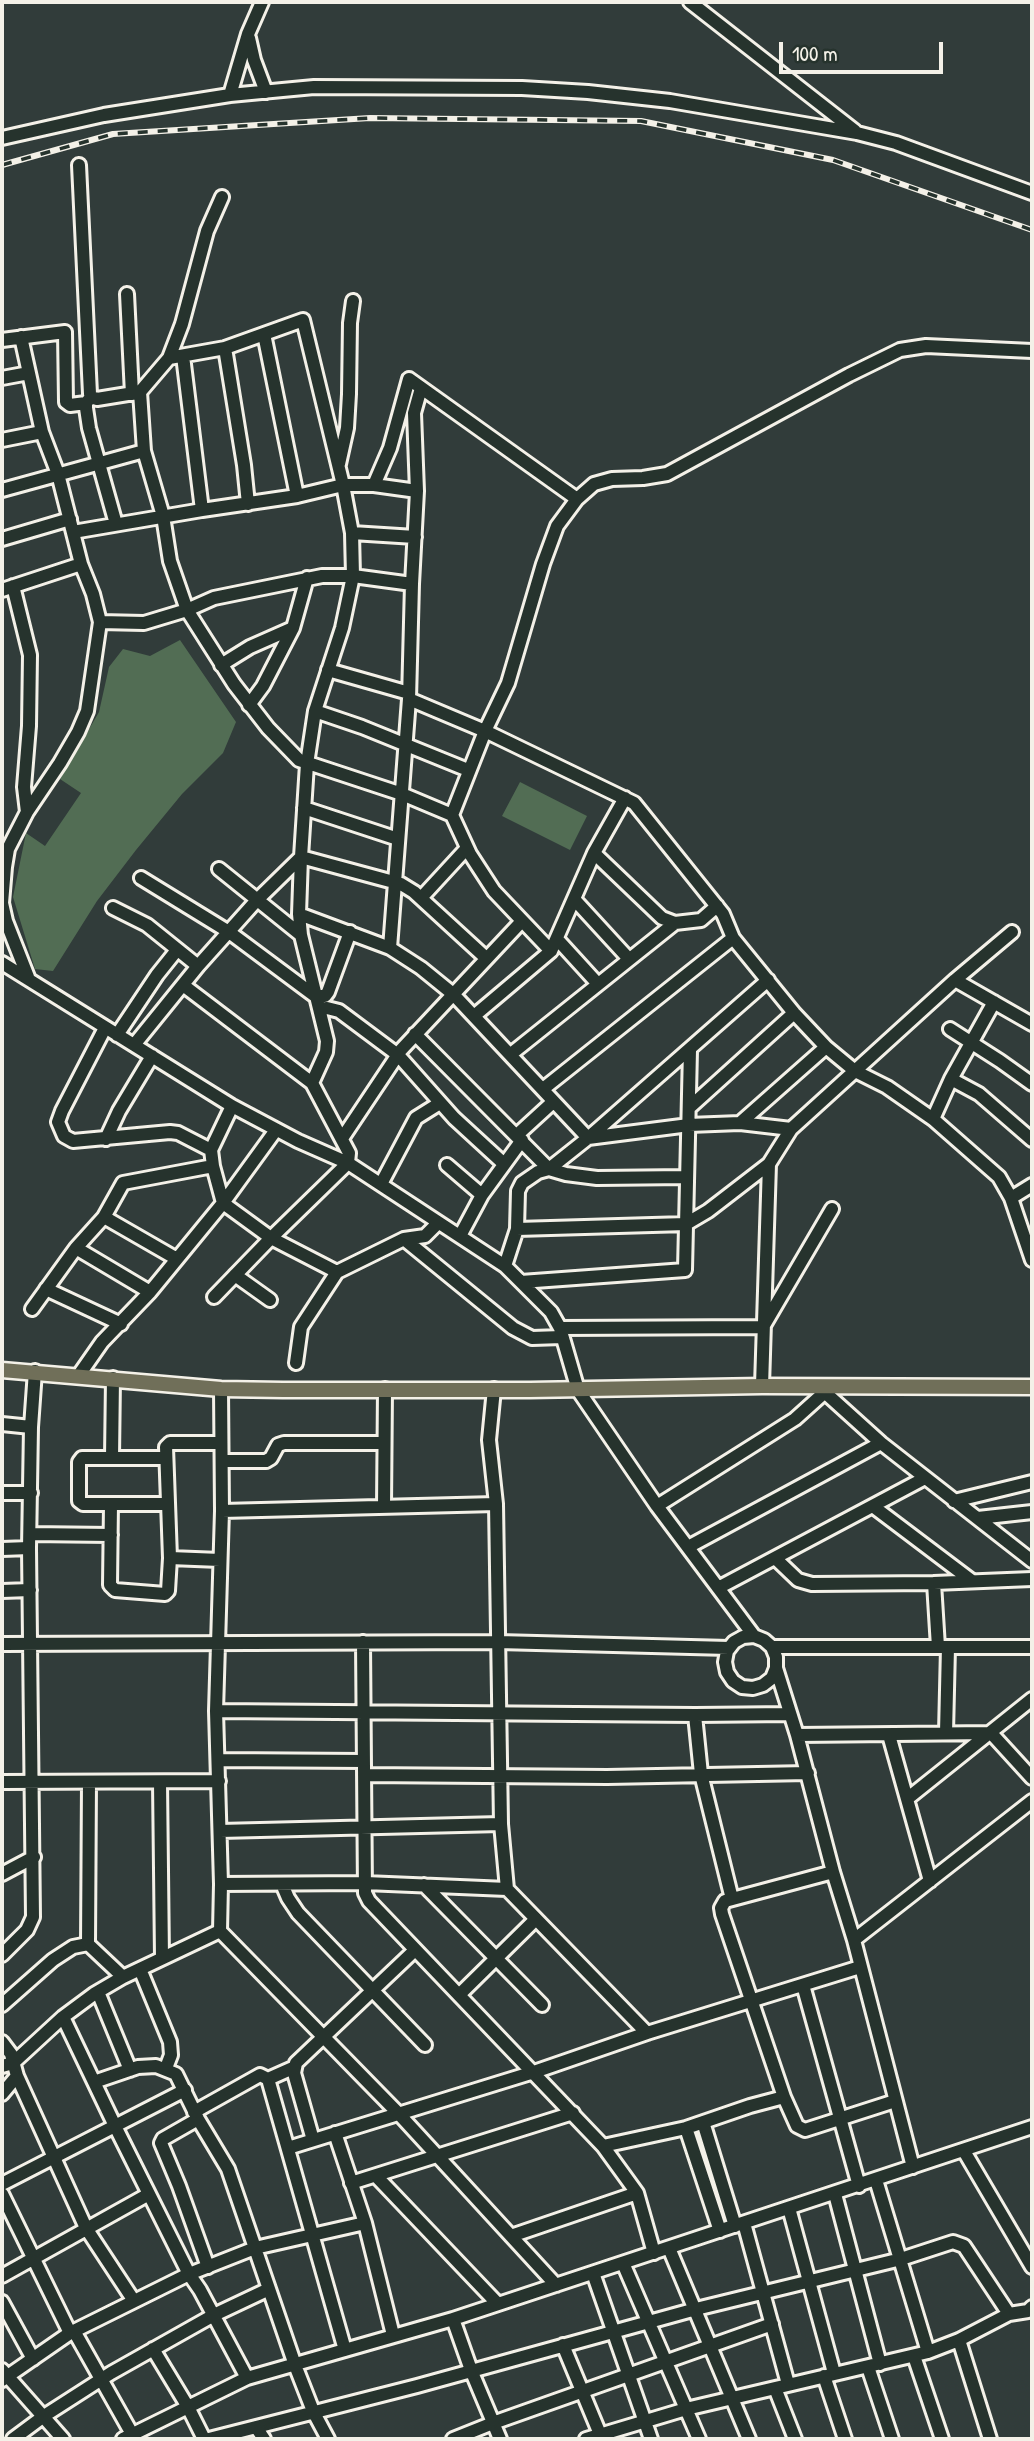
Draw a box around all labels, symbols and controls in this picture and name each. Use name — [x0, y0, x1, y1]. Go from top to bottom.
scale bar — [782, 28, 946, 72]
text: 100 m — [792, 39, 838, 68]

